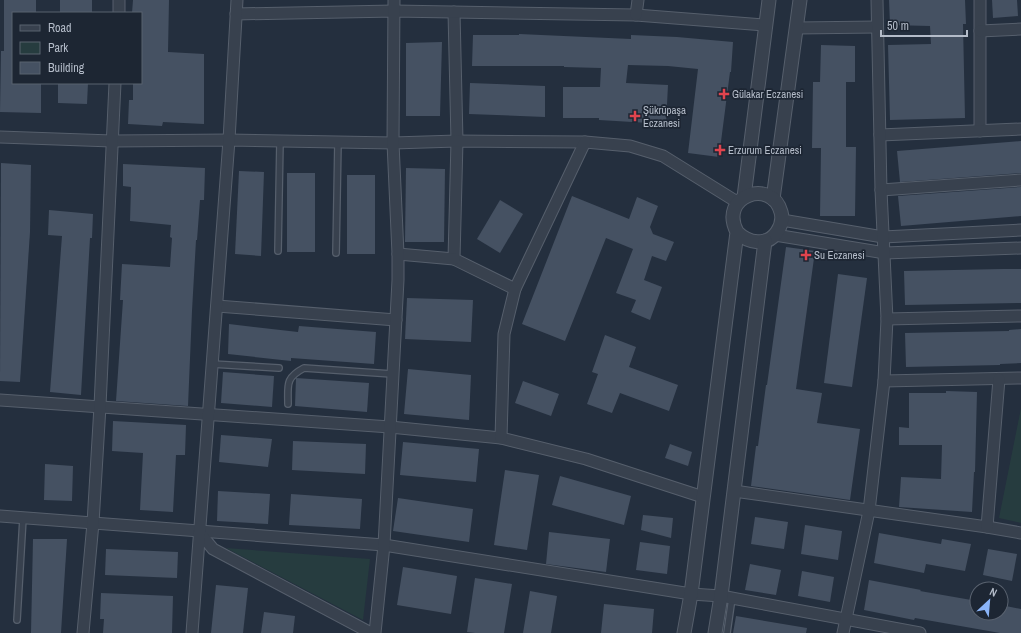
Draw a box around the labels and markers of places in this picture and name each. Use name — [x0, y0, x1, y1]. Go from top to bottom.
place label: Gülakar Eczanesi — [732, 87, 803, 101]
marker: Gülakar Eczanesi — [719, 89, 729, 99]
place label: Şükrüpaşa Eczanesi — [643, 103, 686, 130]
marker: Şükrüpaşa Eczanesi — [630, 111, 640, 121]
place label: Erzurum Eczanesi — [728, 143, 802, 157]
marker: Erzurum Eczanesi — [715, 145, 725, 155]
place label: Su Eczanesi — [814, 248, 865, 262]
marker: Su Eczanesi — [801, 250, 811, 260]

